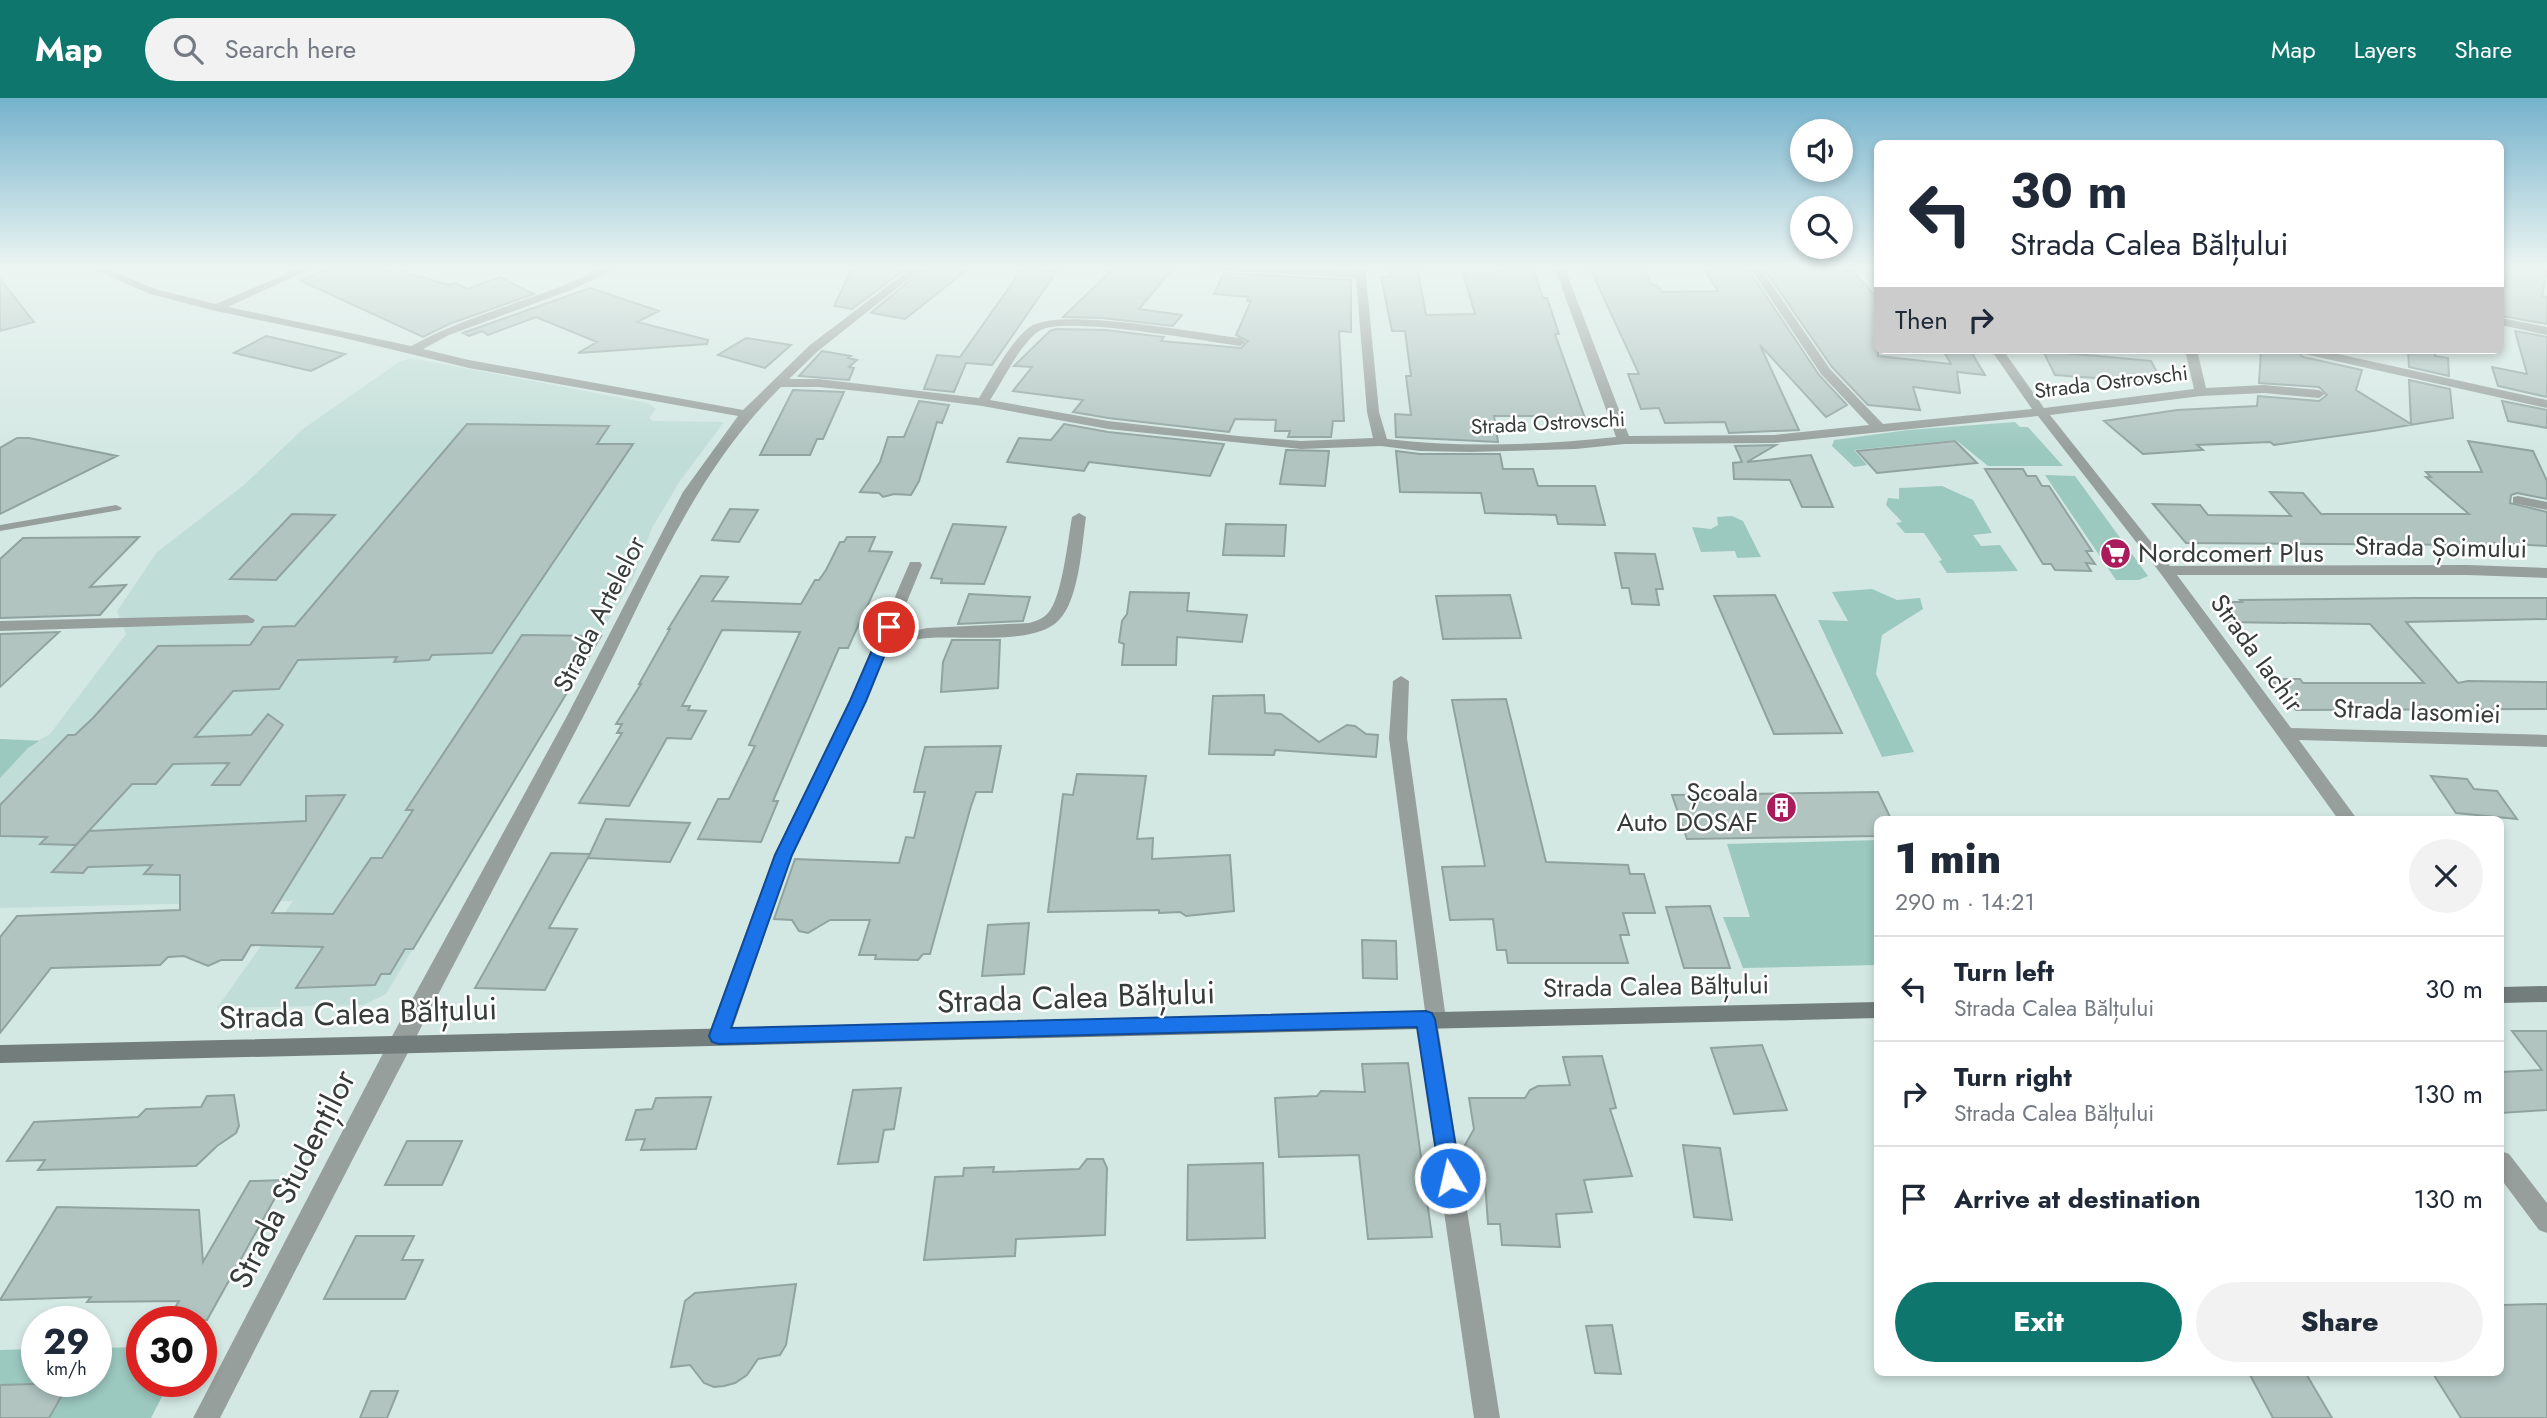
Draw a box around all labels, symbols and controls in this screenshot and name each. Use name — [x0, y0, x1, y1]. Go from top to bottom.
search box — [145, 18, 635, 81]
text: Map — [35, 26, 103, 73]
icon: search — [169, 30, 207, 68]
text: Search here — [225, 30, 356, 68]
text: Map — [2271, 32, 2316, 67]
text: Layers — [2354, 32, 2416, 67]
text: Share — [2454, 32, 2512, 67]
map controls — [1790, 119, 1853, 259]
button: sound — [1790, 119, 1853, 182]
text: 30 m — [2010, 156, 2128, 226]
icon: left — [1895, 168, 1986, 259]
button: search — [1790, 196, 1853, 259]
text: Strada Calea Bălțului — [2010, 221, 2289, 267]
text: Then — [1895, 301, 1948, 339]
icon: right — [1962, 301, 2000, 339]
street label: Strada Ostrovschi — [2032, 358, 2190, 406]
street label: Strada Ostrovschi — [1470, 404, 1626, 442]
street label: Strada Șoimului — [2354, 526, 2528, 568]
street label: Strada Artelelor — [543, 529, 655, 699]
place label: Nordcomert Plus — [2138, 534, 2324, 572]
supermarket icon: Nordcomert Plus — [2098, 536, 2132, 570]
street label: Strada Iachir — [2201, 586, 2313, 720]
pin — [859, 597, 919, 657]
icon: arrive — [870, 608, 908, 646]
street label: Strada Iasomiei — [2332, 689, 2502, 733]
place label: Școala Auto DOSAF — [1617, 773, 1758, 841]
building icon: Școala Auto DOSAF — [1764, 790, 1798, 824]
text: 1 min — [1895, 828, 2001, 889]
button: close — [2409, 839, 2483, 913]
text: 290 m · 14:21 — [1895, 885, 2035, 919]
text: Turn left — [1954, 953, 2054, 991]
street label: Strada Calea Bălțului — [1542, 965, 1770, 1007]
street label: Strada Calea Bălțului — [936, 969, 1216, 1025]
icon: left — [1895, 970, 1933, 1008]
text: 30 m — [2425, 970, 2483, 1008]
street label: Strada Calea Bălțului — [218, 985, 498, 1041]
text: Strada Calea Bălțului — [1954, 991, 2154, 1025]
text: Turn right — [1954, 1058, 2072, 1096]
street label: Strada Studenților — [217, 1062, 367, 1296]
icon: right — [1895, 1075, 1933, 1113]
text: 130 m — [2413, 1075, 2483, 1113]
text: Strada Calea Bălțului — [1954, 1096, 2154, 1130]
position arrow — [1413, 1141, 1487, 1215]
icon: arrive — [1895, 1180, 1933, 1218]
text: Arrive at destination — [1954, 1180, 2201, 1218]
text: 130 m — [2413, 1180, 2483, 1218]
button: Exit — [1895, 1282, 2182, 1362]
button: Share — [2196, 1282, 2483, 1362]
speed limit sign: 30 — [126, 1306, 217, 1397]
text: 29 — [43, 1317, 90, 1367]
text: km/h — [46, 1356, 87, 1382]

